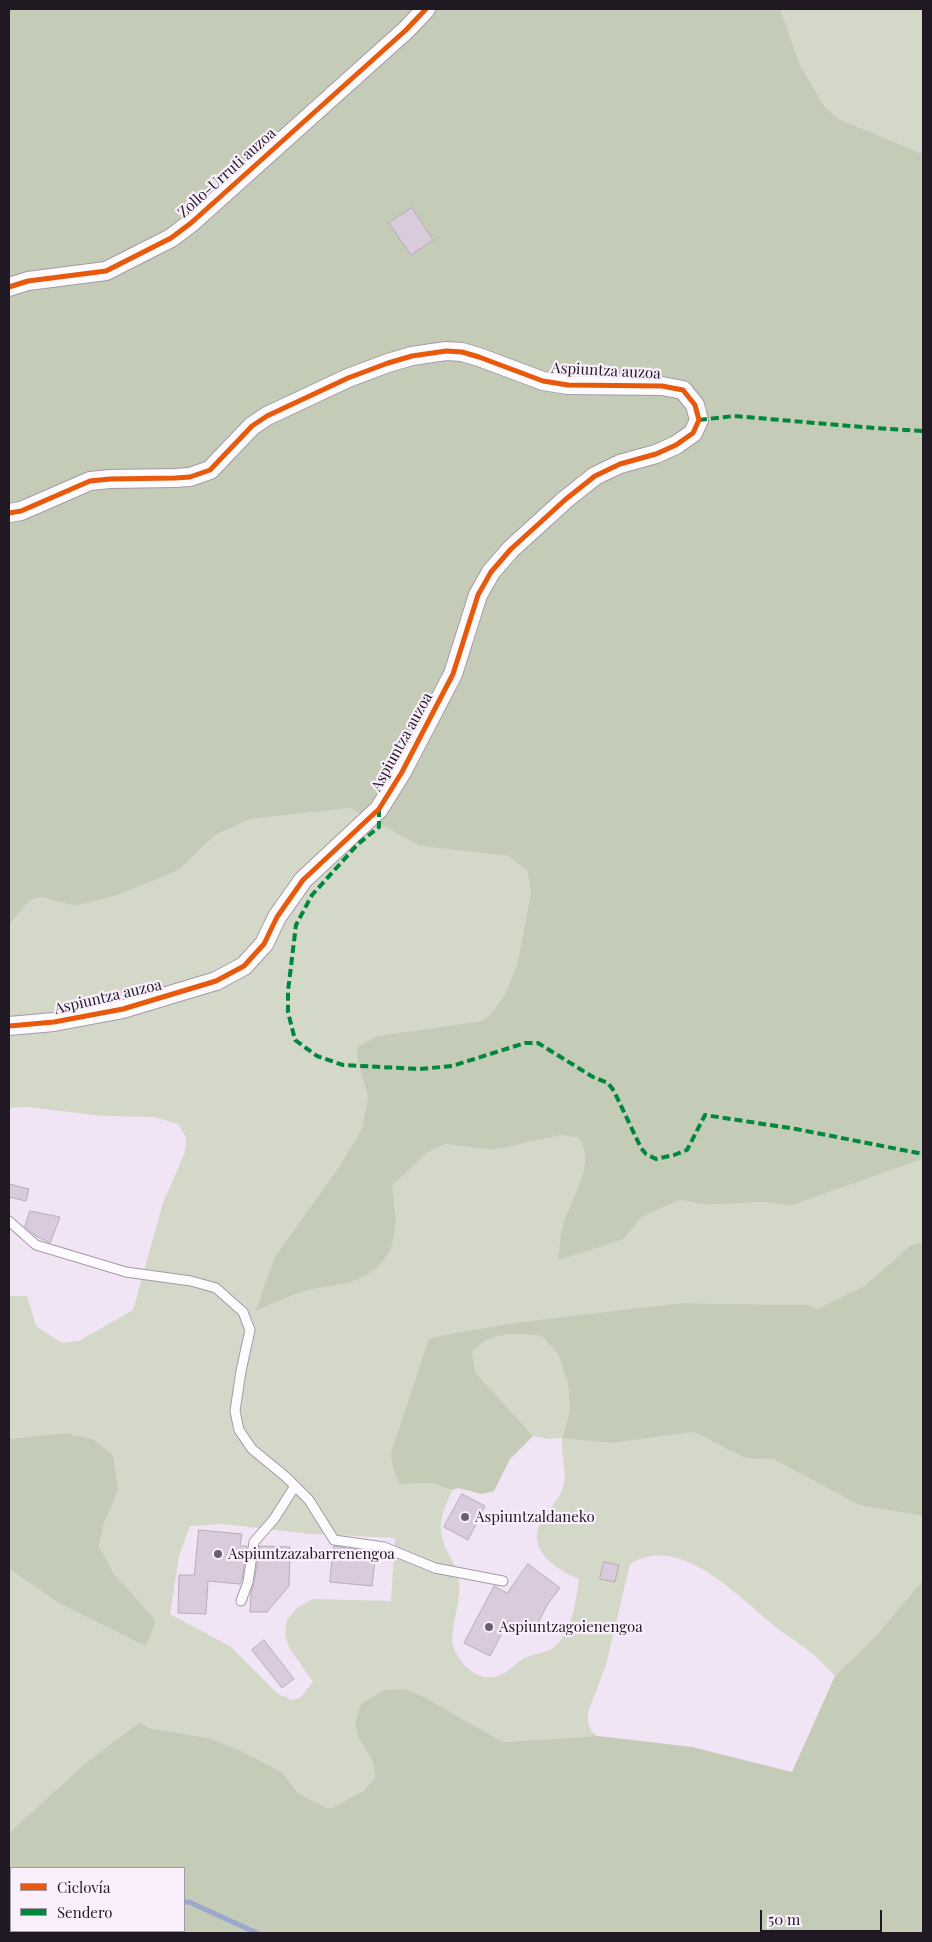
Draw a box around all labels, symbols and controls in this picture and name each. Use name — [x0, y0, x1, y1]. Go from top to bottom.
street label: Zollo-Urruti auzoa — [174, 124, 280, 222]
street label: Aspiuntza auzoa — [551, 359, 661, 383]
street label: Aspiuntza auzoa — [368, 690, 436, 794]
street label: Aspiuntza auzoa — [53, 976, 163, 1018]
place label: Aspiuntzaldaneko — [475, 1508, 595, 1526]
marker: Aspiuntzaldaneko — [459, 1511, 471, 1523]
place label: Aspiuntzazabarrenengoa — [228, 1545, 395, 1563]
marker: Aspiuntzazabarrenengoa — [212, 1548, 224, 1560]
place label: Aspiuntzagoienengoa — [499, 1618, 643, 1636]
marker: Aspiuntzagoienengoa — [483, 1621, 495, 1633]
legend — [10, 1867, 185, 1932]
text: Ciclovía — [57, 1877, 110, 1897]
scale bar — [762, 1900, 884, 1932]
text: Sendero — [57, 1902, 113, 1922]
text: 50 m — [768, 1909, 800, 1929]

